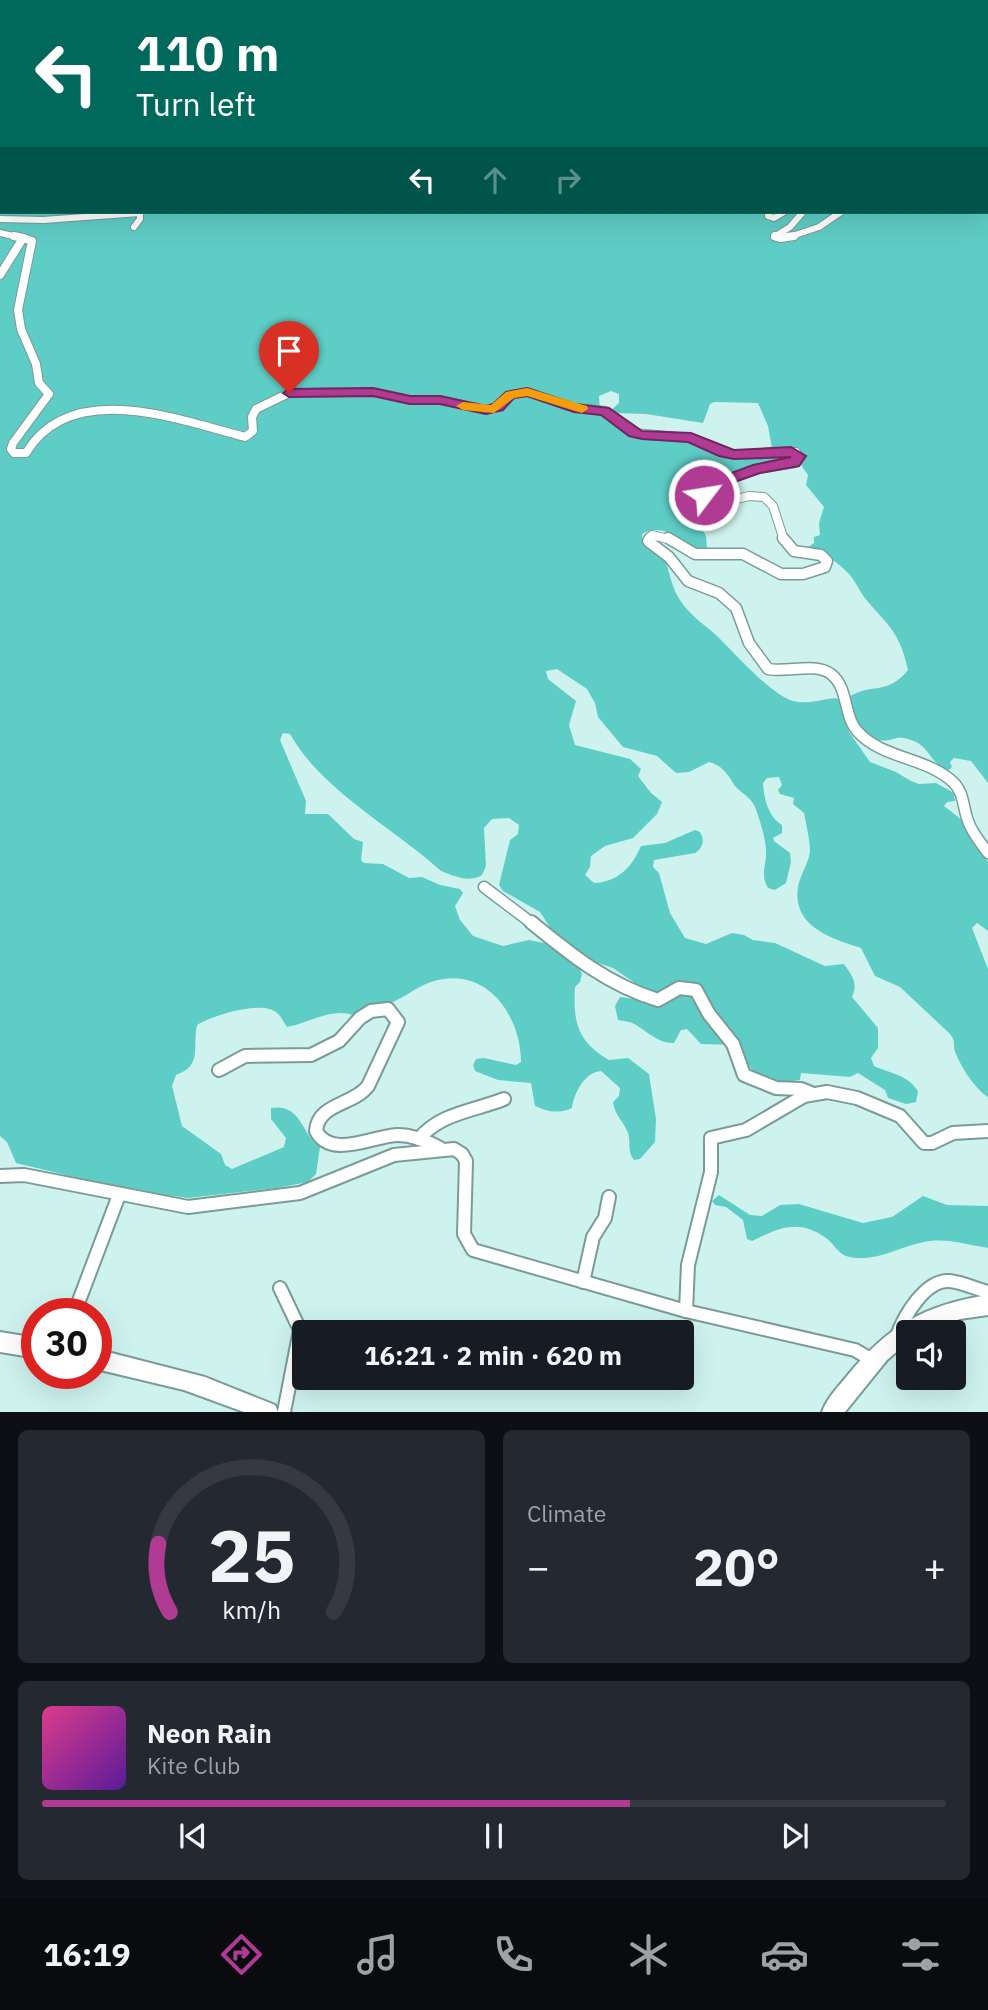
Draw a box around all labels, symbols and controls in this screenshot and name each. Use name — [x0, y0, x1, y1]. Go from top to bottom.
text: 110 m — [136, 21, 280, 84]
icon: left — [21, 28, 112, 119]
text: Turn left — [136, 83, 256, 125]
icon: left — [403, 161, 441, 199]
icon: ahead — [476, 161, 514, 199]
icon: right — [549, 161, 587, 199]
pin — [259, 321, 319, 393]
icon: arrive — [270, 332, 308, 370]
position arrow — [667, 458, 741, 532]
speed limit sign: 30 — [21, 1298, 112, 1389]
map controls — [896, 1320, 966, 1390]
button: sound — [896, 1320, 966, 1390]
text: 16:21 · 2 min · 620 m — [364, 1338, 622, 1372]
text: Climate — [527, 1498, 606, 1528]
text: 25 — [208, 1508, 295, 1603]
text: 20° — [693, 1533, 780, 1600]
text: − — [527, 1542, 550, 1591]
text: + — [923, 1542, 946, 1591]
text: km/h — [222, 1593, 281, 1626]
text: Neon Rain — [147, 1716, 272, 1750]
text: Kite Club — [147, 1750, 240, 1780]
icon: previous — [174, 1817, 212, 1855]
icon: pause — [475, 1817, 513, 1855]
icon: next — [776, 1817, 814, 1855]
icon: directions — [217, 1930, 266, 1979]
icon: music — [353, 1930, 402, 1979]
icon: phone — [489, 1930, 538, 1979]
icon: climate — [624, 1930, 673, 1979]
icon: car — [760, 1930, 809, 1979]
icon: filters — [896, 1930, 945, 1979]
text: 16:19 — [43, 1933, 131, 1975]

